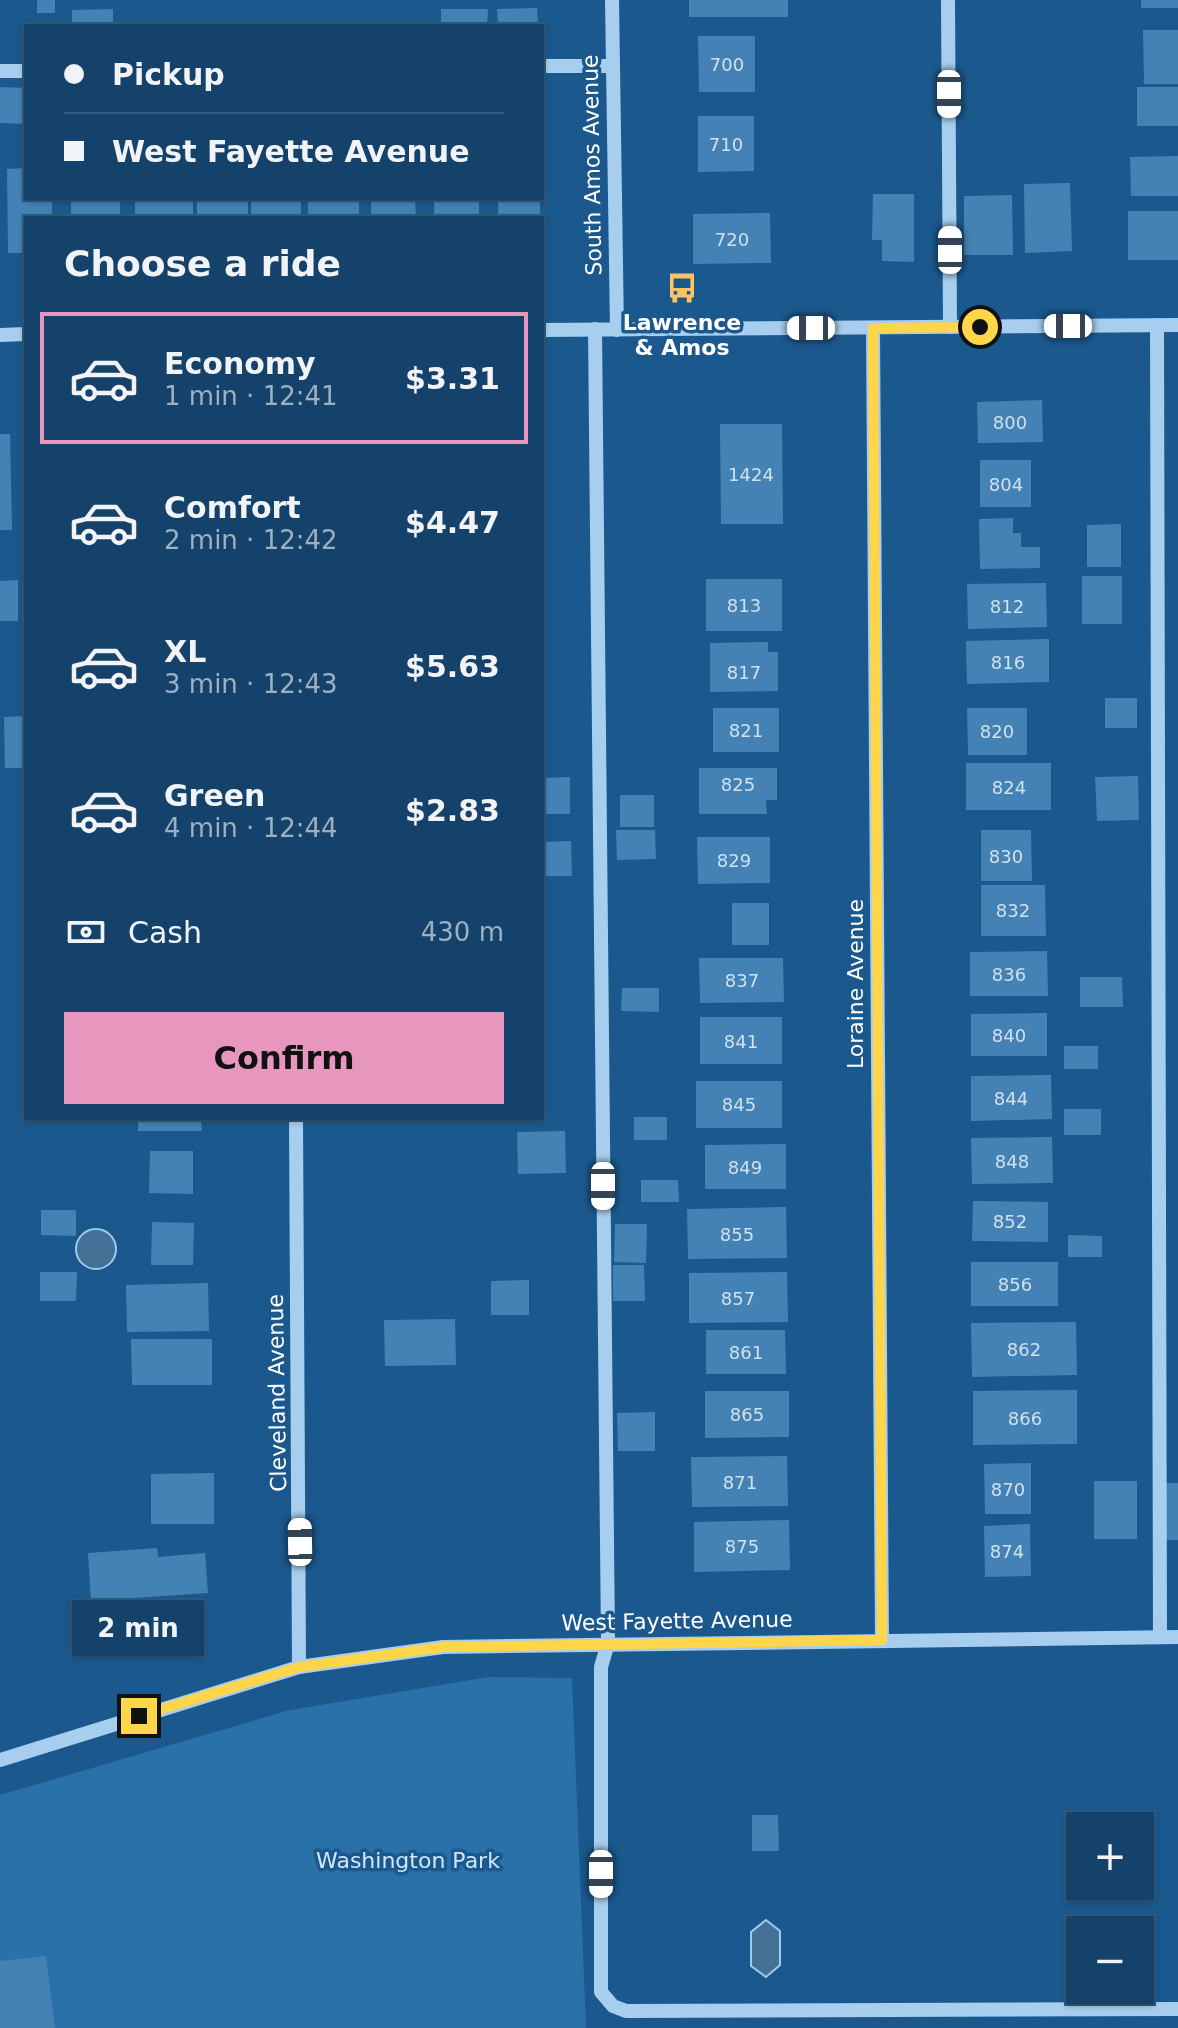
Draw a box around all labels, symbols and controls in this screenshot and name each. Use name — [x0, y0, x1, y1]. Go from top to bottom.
street label: South Amos Avenue — [578, 54, 606, 276]
house number: 700 — [710, 54, 744, 75]
text: Pickup — [112, 57, 225, 92]
car — [937, 70, 961, 118]
text: West Fayette Avenue — [112, 134, 470, 169]
house number: 710 — [709, 134, 743, 155]
car — [938, 226, 962, 274]
house number: 720 — [715, 229, 749, 250]
text: Choose a ride — [64, 243, 341, 284]
bus stop icon: Lawrence & Amos — [665, 271, 699, 305]
route start — [962, 309, 998, 345]
place label: Lawrence & Amos — [623, 310, 741, 360]
car — [1044, 314, 1092, 338]
car — [787, 316, 835, 340]
icon: car — [68, 342, 140, 414]
text: Economy — [164, 346, 316, 381]
text: $3.31 — [405, 361, 500, 396]
text: 1 min · 12:41 — [164, 381, 338, 411]
house number: 800 — [993, 412, 1027, 433]
house number: 1424 — [728, 464, 774, 485]
house number: 804 — [989, 474, 1023, 495]
icon: car — [68, 486, 140, 558]
text: Comfort — [164, 490, 301, 525]
text: $4.47 — [405, 505, 500, 540]
text: 2 min · 12:42 — [164, 525, 338, 555]
house number: 813 — [727, 595, 761, 616]
house number: 812 — [990, 596, 1024, 617]
icon: car — [68, 630, 140, 702]
text: XL — [164, 634, 206, 669]
text: $5.63 — [405, 649, 500, 684]
house number: 816 — [991, 652, 1025, 673]
house number: 817 — [727, 662, 761, 683]
text: 3 min · 12:43 — [164, 669, 338, 699]
house number: 821 — [729, 720, 763, 741]
house number: 820 — [980, 721, 1014, 742]
icon: car — [68, 774, 140, 846]
house number: 825 — [721, 774, 755, 795]
house number: 824 — [992, 777, 1026, 798]
text: Green — [164, 778, 265, 813]
text: $2.83 — [405, 793, 500, 828]
text: 4 min · 12:44 — [164, 813, 338, 843]
house number: 830 — [989, 846, 1023, 867]
house number: 829 — [717, 850, 751, 871]
street label: Loraine Avenue — [843, 899, 868, 1069]
house number: 832 — [996, 900, 1030, 921]
icon: cash — [64, 910, 108, 954]
text: Cash — [128, 915, 202, 950]
text: 430 m — [421, 917, 504, 947]
house number: 836 — [992, 964, 1026, 985]
house number: 837 — [725, 970, 759, 991]
button: Confirm — [64, 1012, 504, 1104]
house number: 840 — [992, 1025, 1026, 1046]
house number: 841 — [724, 1031, 758, 1052]
house number: 844 — [994, 1088, 1028, 1109]
house number: 845 — [722, 1094, 756, 1115]
house number: 848 — [995, 1151, 1029, 1172]
house number: 849 — [728, 1157, 762, 1178]
car — [591, 1162, 615, 1210]
house number: 852 — [993, 1211, 1027, 1232]
house number: 855 — [720, 1224, 754, 1245]
house number: 856 — [998, 1274, 1032, 1295]
house number: 857 — [721, 1288, 755, 1309]
street label: Cleveland Avenue — [263, 1294, 291, 1492]
house number: 862 — [1007, 1339, 1041, 1360]
house number: 861 — [729, 1342, 763, 1363]
house number: 865 — [730, 1404, 764, 1425]
house number: 866 — [1008, 1408, 1042, 1429]
house number: 871 — [723, 1472, 757, 1493]
house number: 870 — [991, 1479, 1025, 1500]
car — [288, 1518, 312, 1566]
house number: 875 — [725, 1536, 759, 1557]
house number: 874 — [990, 1541, 1024, 1562]
callout: 2 min — [73, 1600, 205, 1656]
street label: West Fayette Avenue — [561, 1606, 793, 1636]
text: 2 min — [97, 1613, 179, 1643]
route end — [121, 1698, 157, 1734]
map controls — [1066, 1812, 1154, 2004]
button: + — [1066, 1812, 1154, 1900]
park label: Washington Park — [316, 1848, 500, 1873]
car — [589, 1850, 613, 1898]
button: − — [1066, 1916, 1154, 2004]

